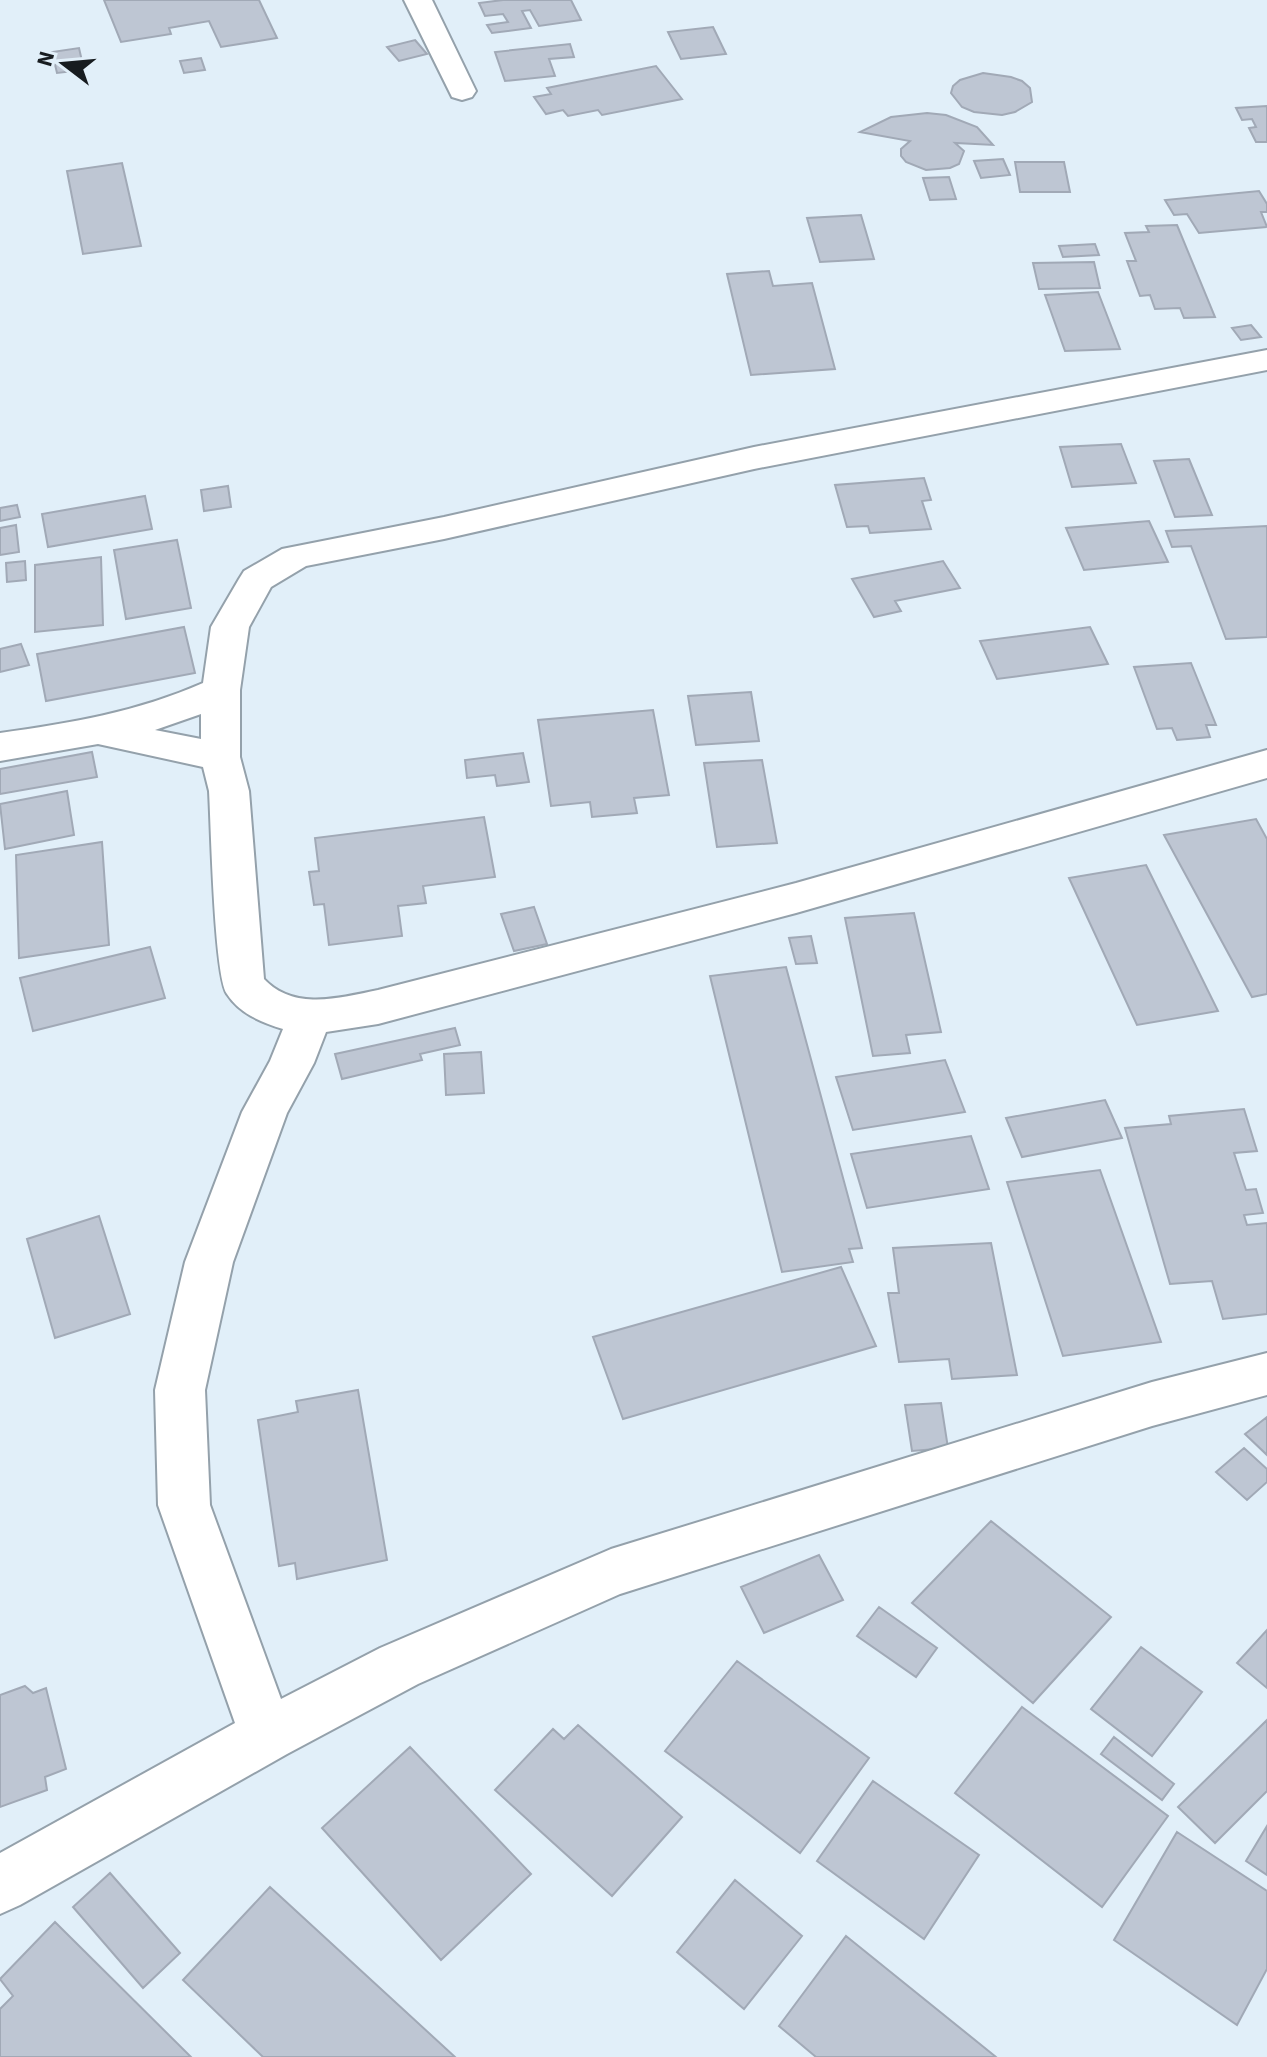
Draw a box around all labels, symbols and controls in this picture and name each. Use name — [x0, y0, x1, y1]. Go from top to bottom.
north arrow — [24, 24, 104, 104]
text: N — [28, 47, 63, 70]

